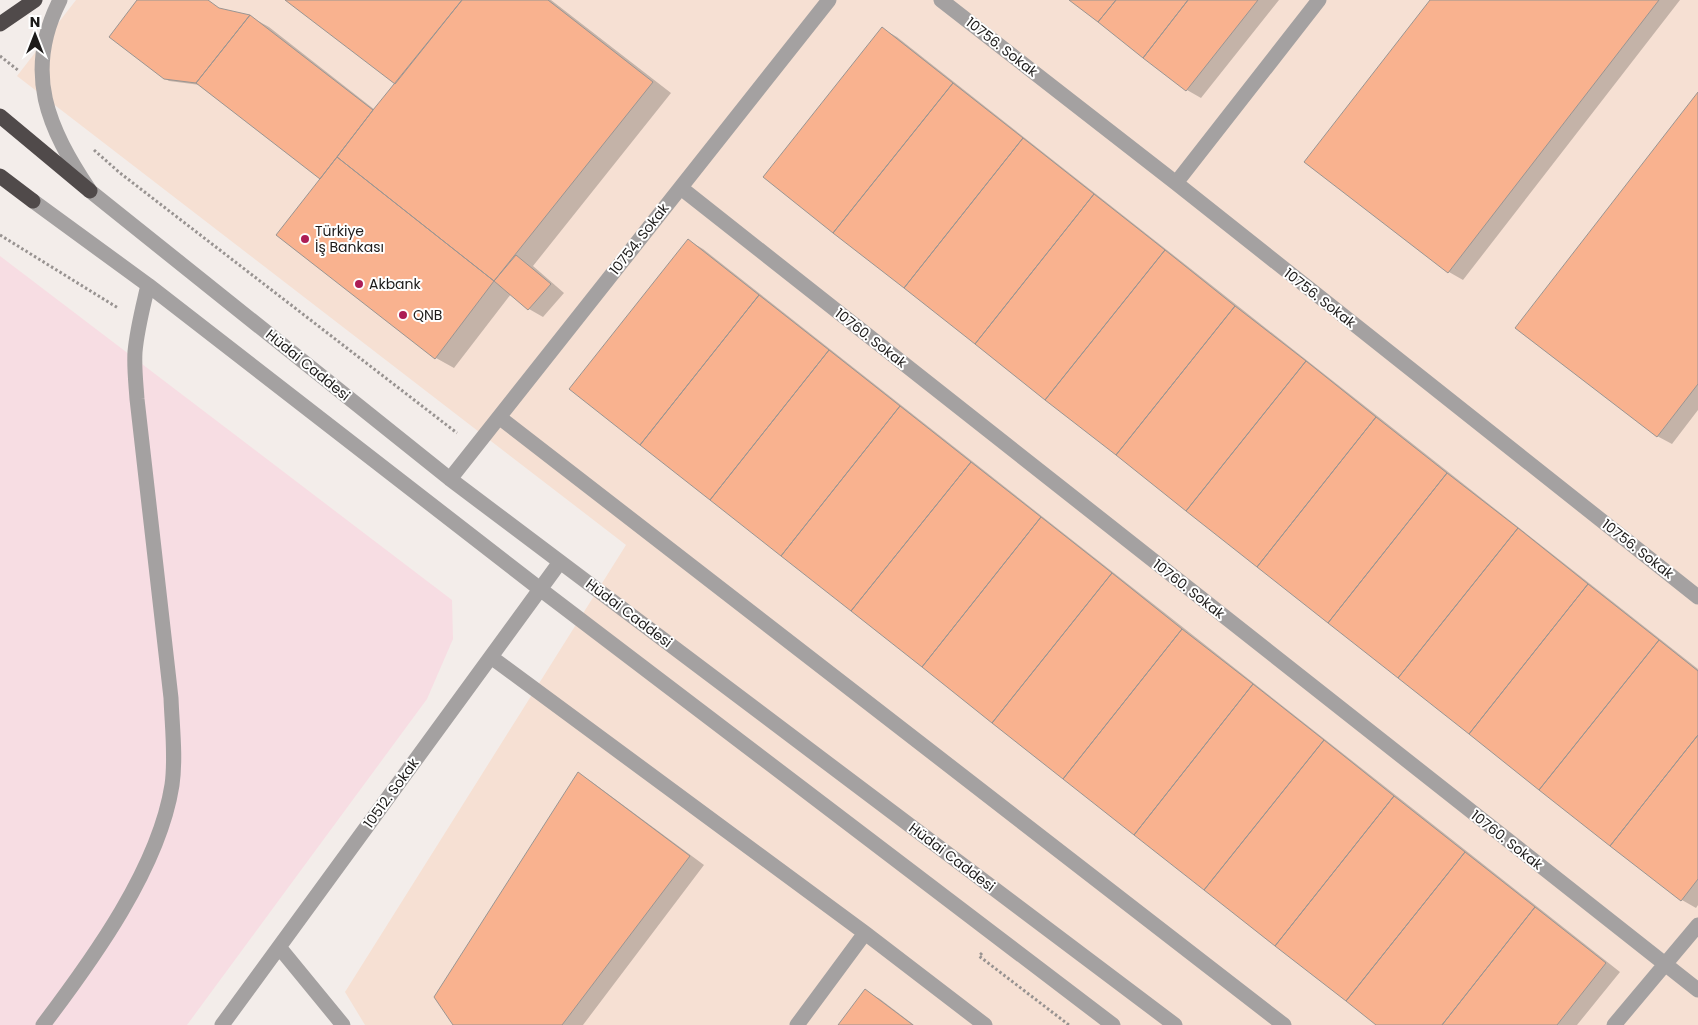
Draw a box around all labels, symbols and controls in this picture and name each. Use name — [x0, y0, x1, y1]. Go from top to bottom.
north arrow — [10, 10, 60, 60]
text: N — [30, 12, 40, 32]
street label: 10756. Sokak — [962, 13, 1043, 82]
street label: 10754. Sokak — [605, 198, 674, 279]
place label: Türkiye İş Bankası — [315, 221, 384, 257]
marker: Türkiye İş Bankası — [299, 233, 311, 245]
street label: 10756. Sokak — [1280, 264, 1361, 333]
place label: Akbank — [369, 274, 422, 294]
marker: Akbank — [353, 278, 365, 290]
street label: 10760. Sokak — [831, 304, 912, 373]
place label: QNB — [413, 305, 442, 325]
marker: QNB — [397, 309, 409, 321]
street label: Hüdai Caddesi — [262, 325, 354, 405]
street label: 10756. Sokak — [1598, 515, 1679, 584]
street label: 10760. Sokak — [1149, 555, 1230, 624]
street label: Hüdai Caddesi — [582, 574, 676, 652]
street label: 10512. Sokak — [359, 753, 424, 832]
street label: 10760. Sokak — [1467, 806, 1548, 875]
street label: Hüdai Caddesi — [905, 818, 999, 896]

